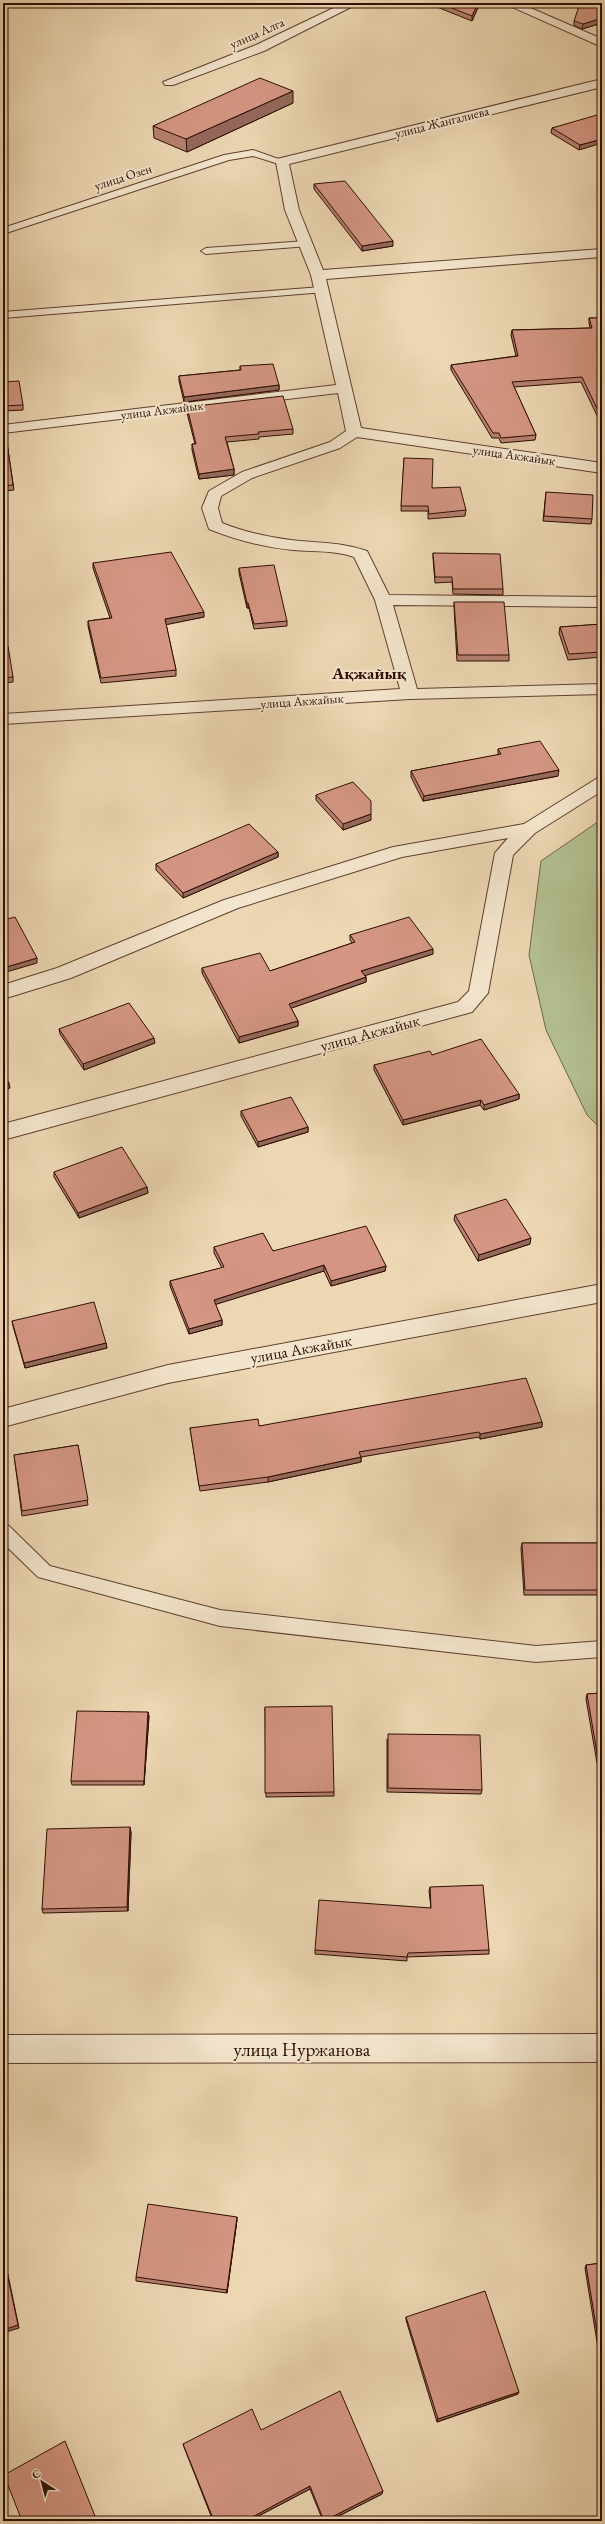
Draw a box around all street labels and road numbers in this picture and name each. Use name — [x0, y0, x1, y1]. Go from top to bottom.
street label: улица Алга — [227, 13, 288, 53]
street label: улица Жангалиева — [393, 102, 492, 142]
street label: улица Озен — [92, 160, 154, 194]
street label: улица Акжайык — [120, 396, 205, 424]
street label: улица Акжайык — [472, 441, 557, 469]
street label: улица Акжайык — [260, 690, 345, 712]
street label: улица Акжайык — [318, 1010, 423, 1056]
street label: улица Акжайык — [249, 1330, 354, 1368]
street label: улица Нуржанова — [234, 2037, 371, 2062]

